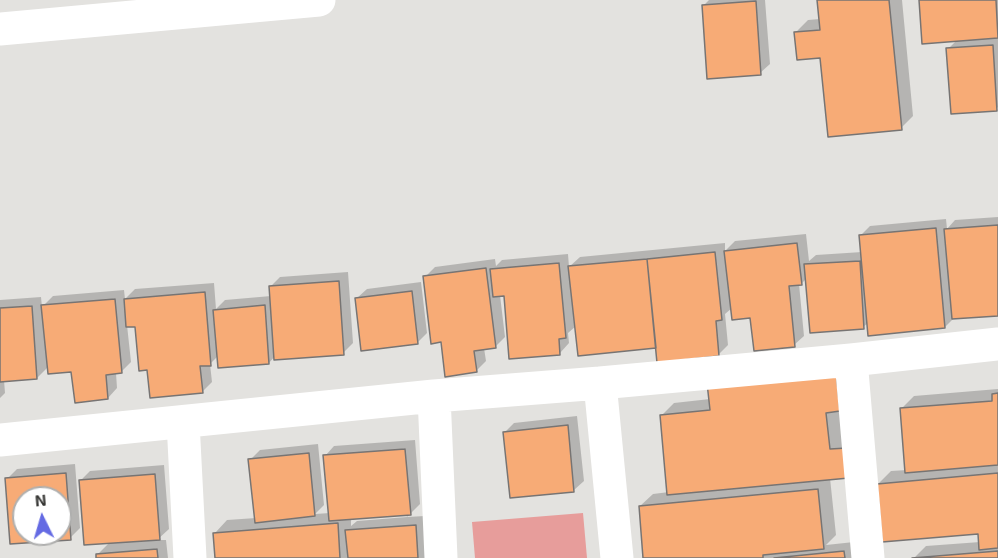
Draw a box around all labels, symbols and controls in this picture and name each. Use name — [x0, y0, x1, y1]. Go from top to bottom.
north arrow — [12, 486, 72, 546]
text: N — [34, 490, 47, 510]

